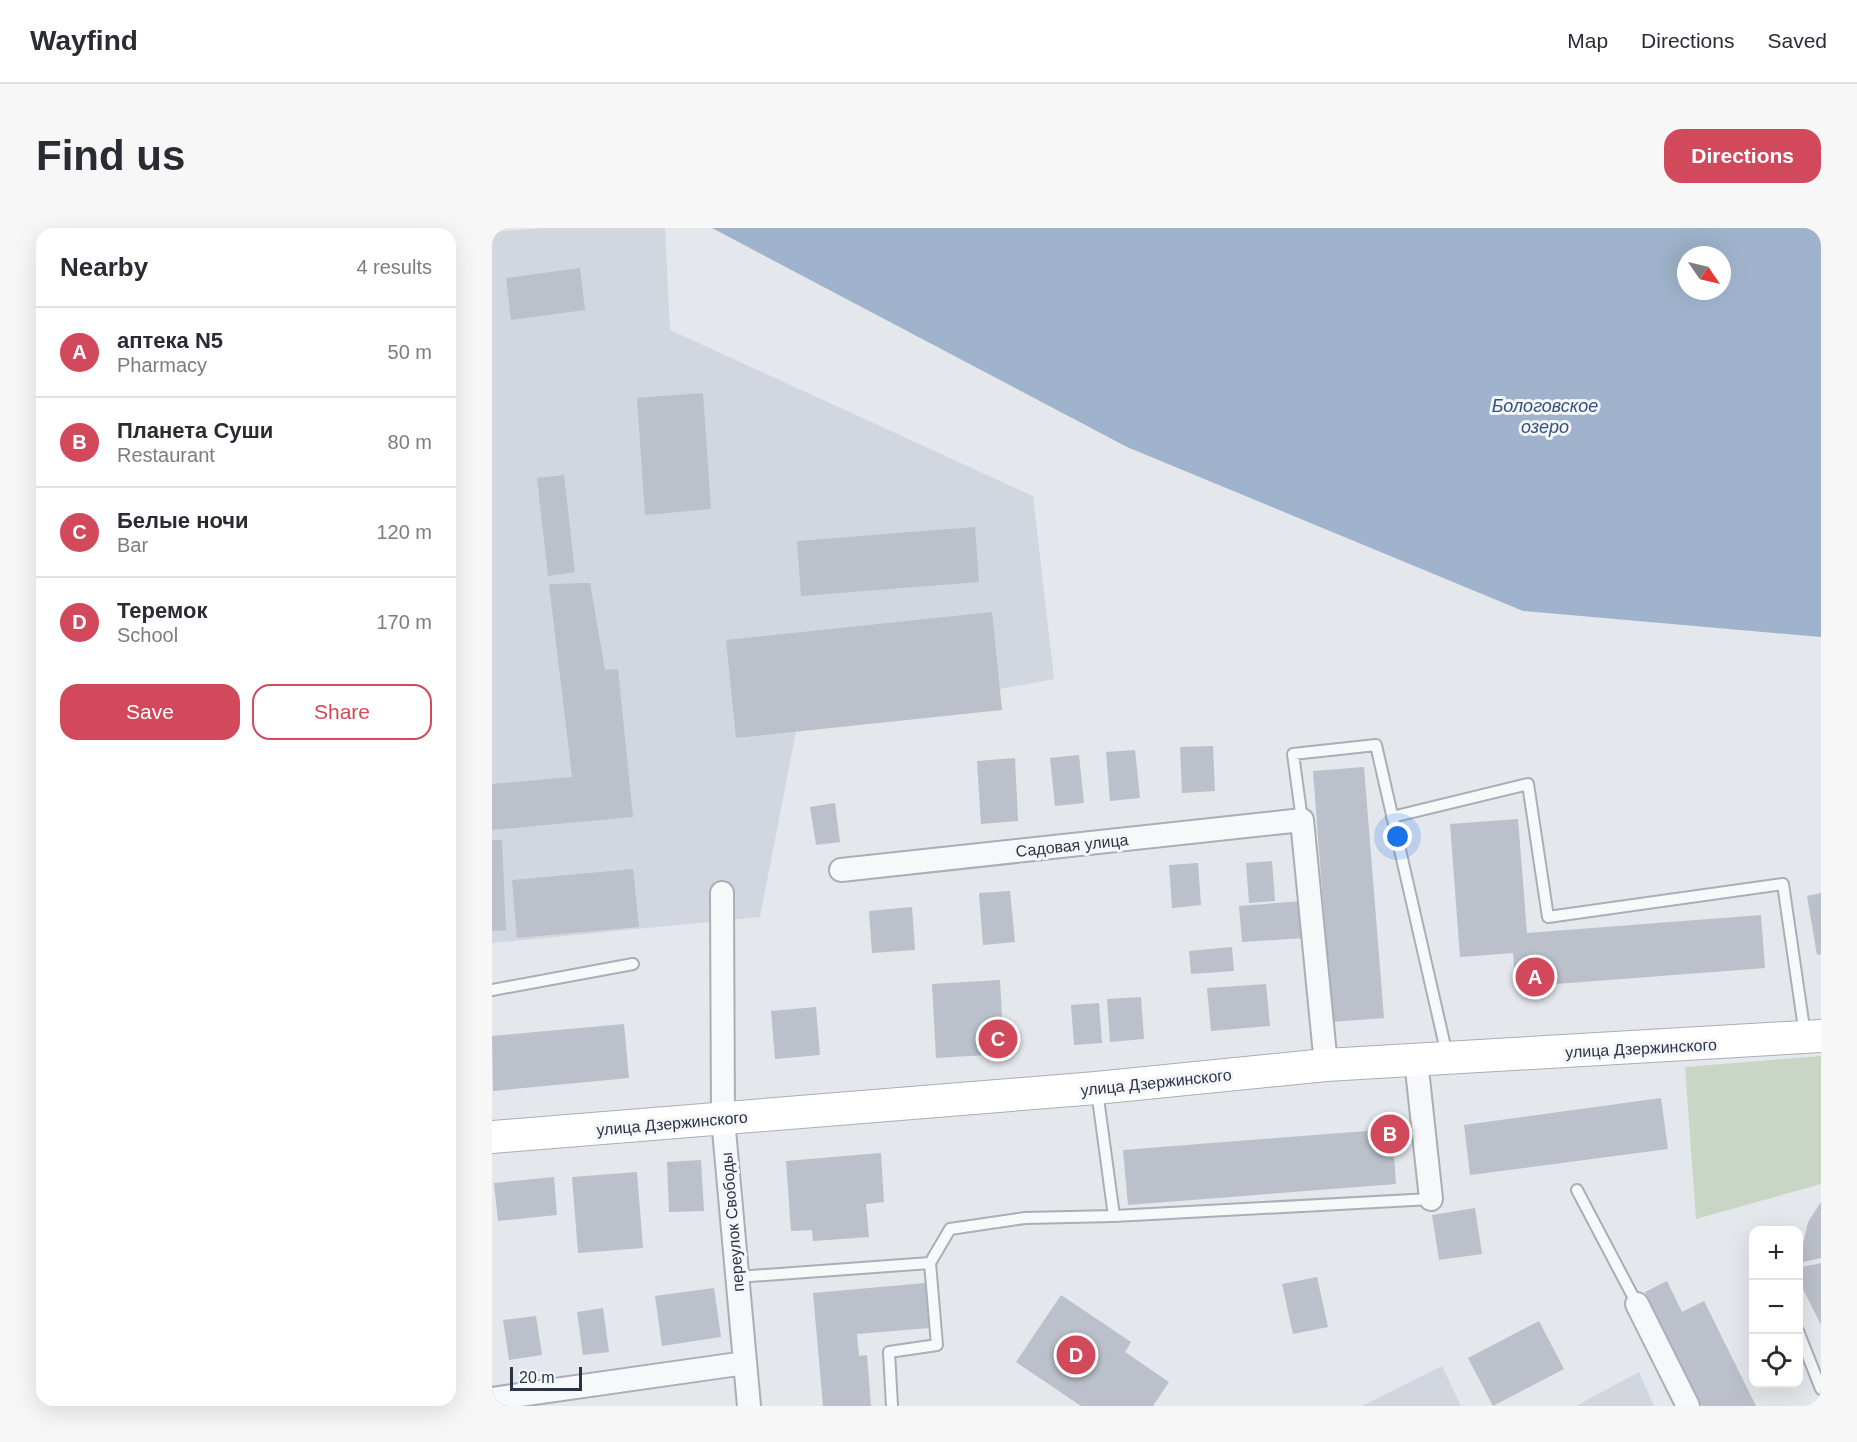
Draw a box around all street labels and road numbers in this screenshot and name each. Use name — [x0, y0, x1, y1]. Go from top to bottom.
street label: Садовая улица — [1015, 831, 1129, 860]
street label: улица Дзержинского — [1565, 1036, 1717, 1061]
street label: улица Дзержинского — [1080, 1066, 1232, 1099]
street label: улица Дзержинского — [596, 1108, 748, 1139]
street label: переулок Свободы — [718, 1151, 747, 1292]

